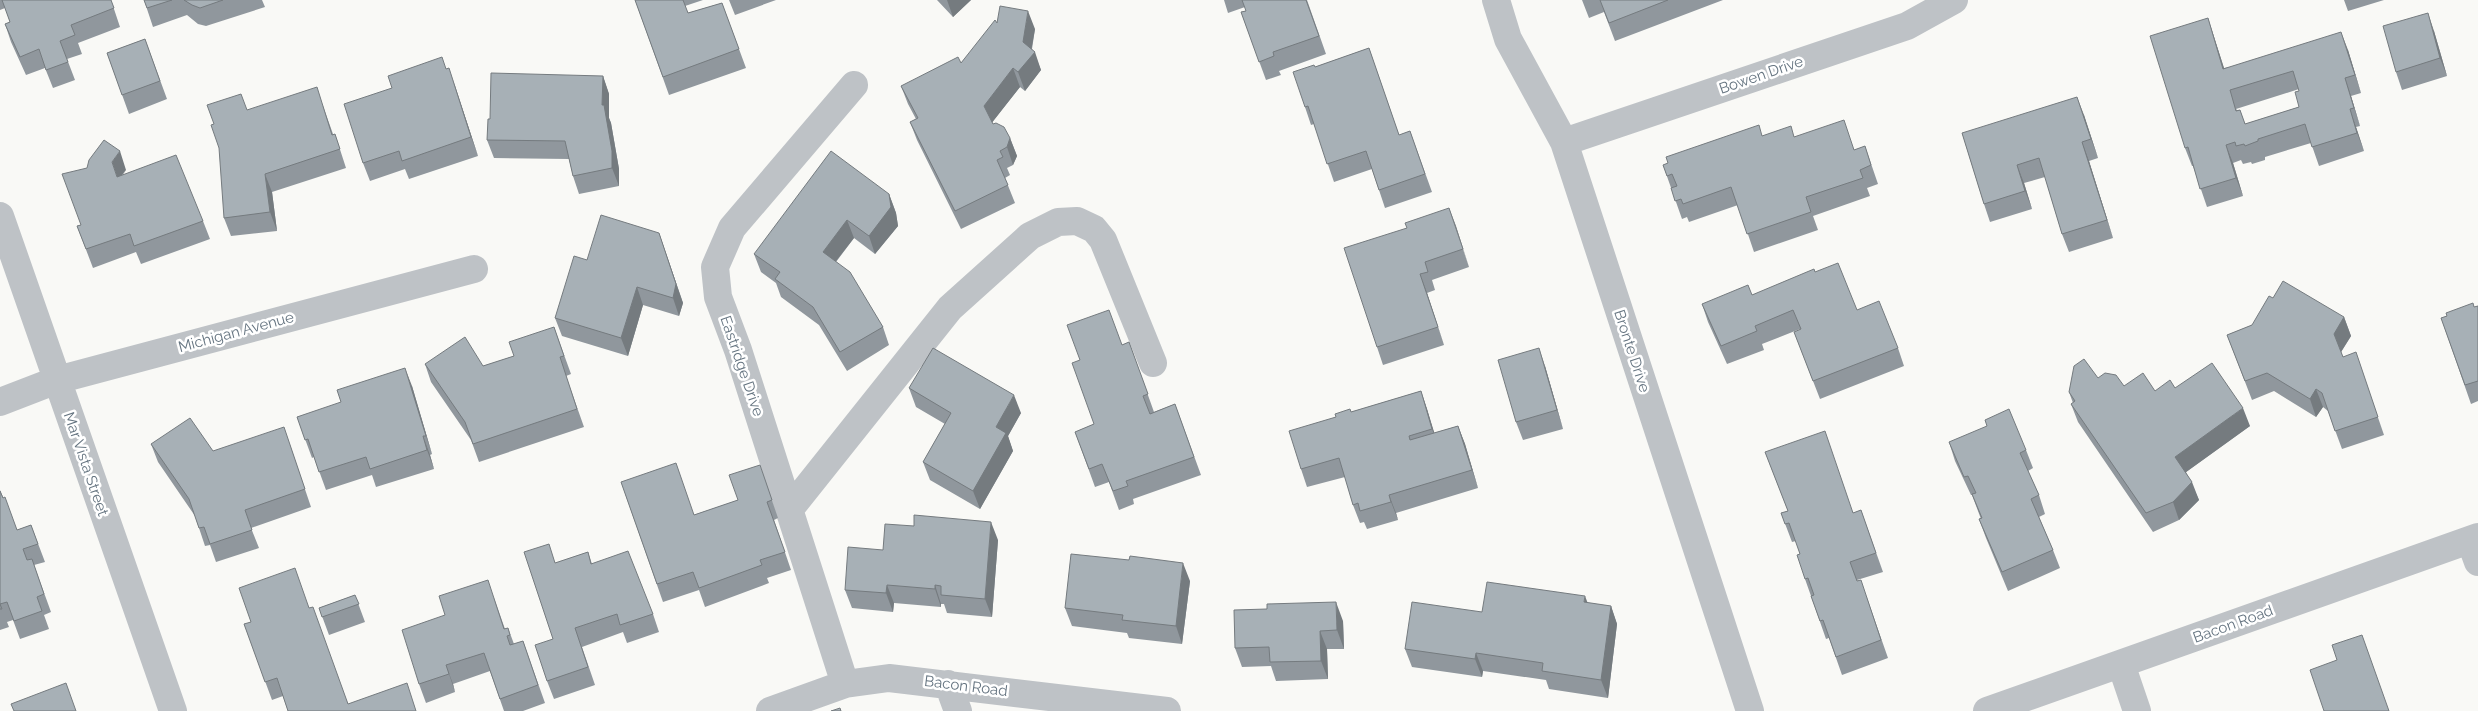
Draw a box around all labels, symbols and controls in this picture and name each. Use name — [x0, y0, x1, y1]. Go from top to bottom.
street label: Bowen Drive — [1717, 52, 1806, 98]
street label: Bronte Drive — [1610, 307, 1654, 395]
street label: Michigan Avenue — [176, 308, 296, 356]
street label: Eastridge Drive — [716, 313, 768, 419]
street label: Mar Vista Street — [60, 410, 112, 518]
street label: Bacon Road — [2191, 601, 2275, 647]
street label: Bacon Road — [923, 672, 1009, 700]

